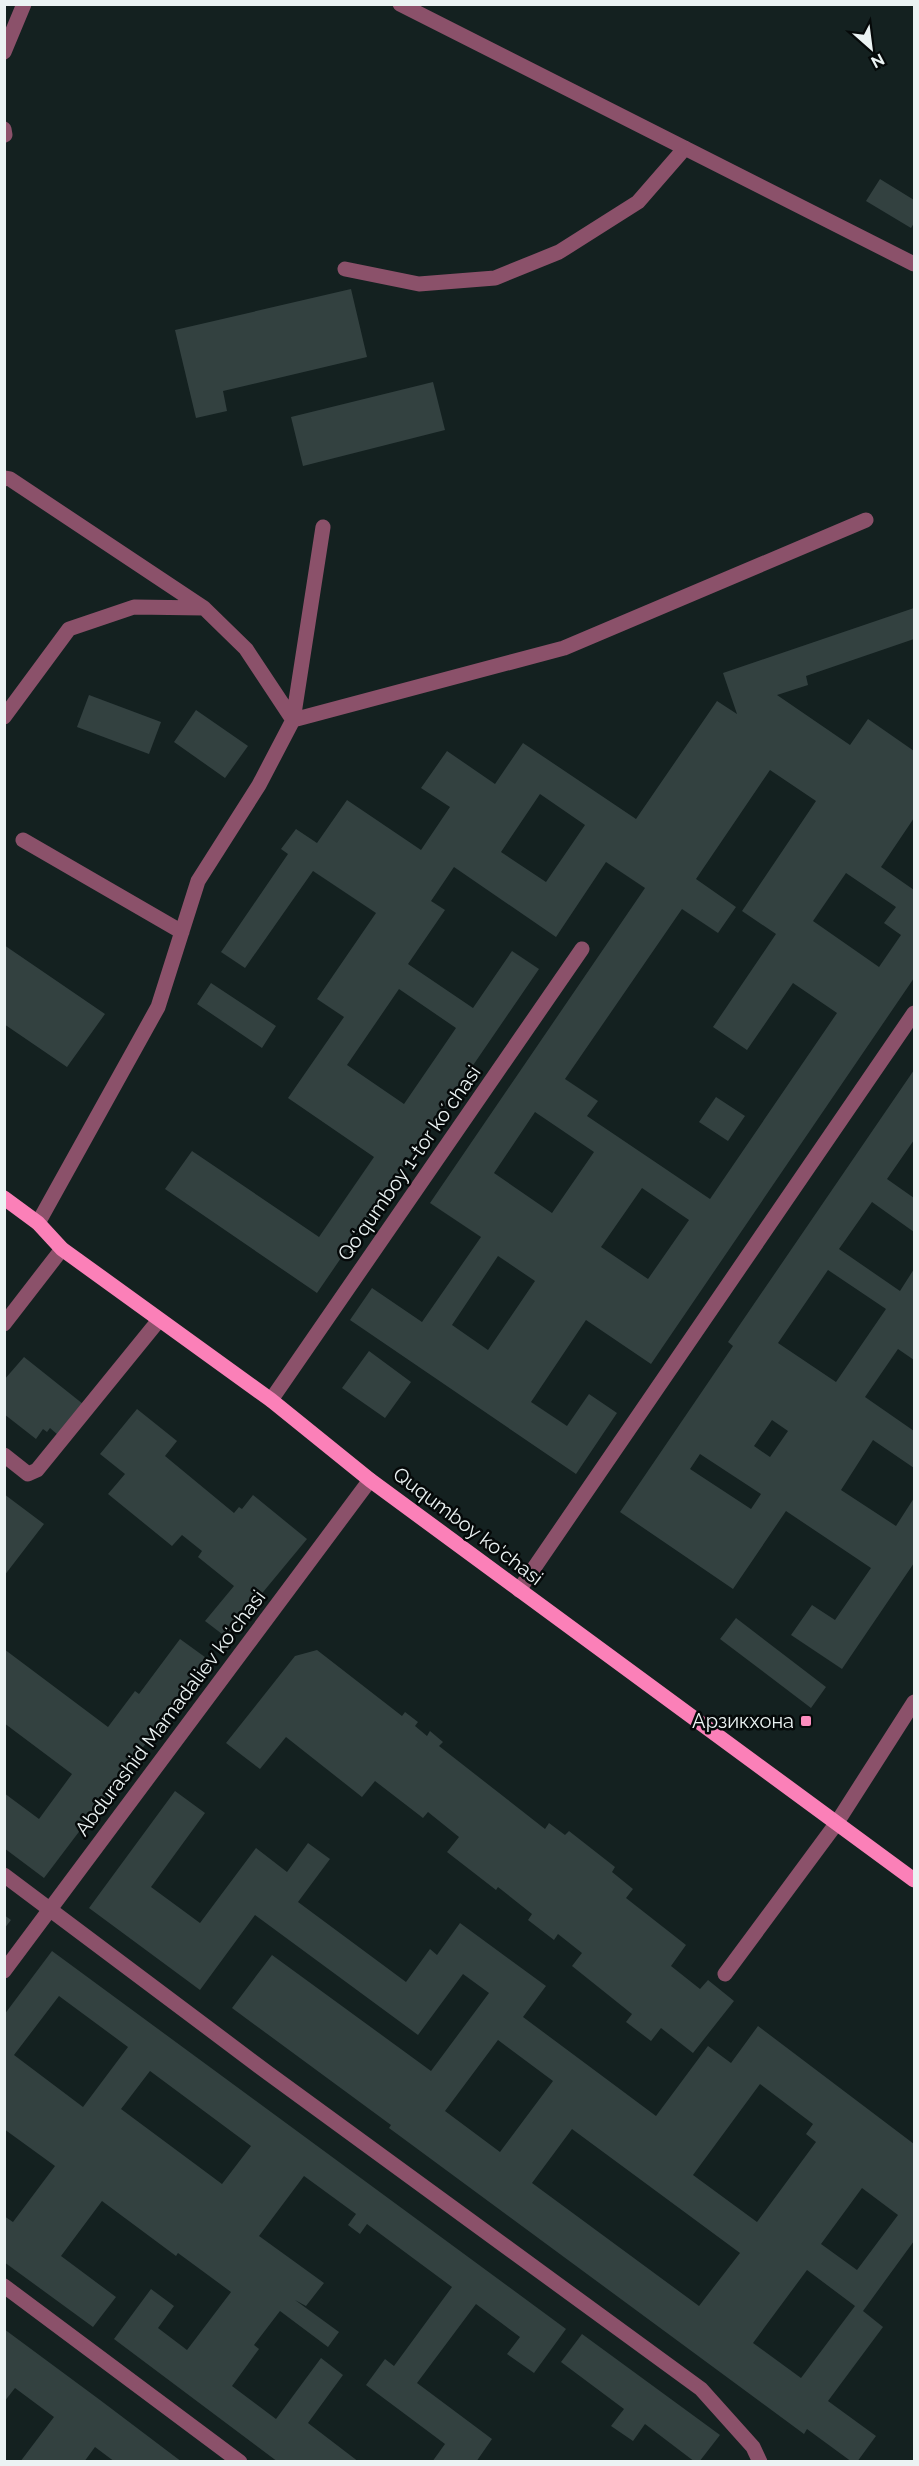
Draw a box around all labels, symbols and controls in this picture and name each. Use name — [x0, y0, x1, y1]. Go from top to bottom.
north arrow — [841, 18, 901, 78]
text: N — [868, 50, 888, 72]
street label: Qoʻqumboy 1-tor koʼchasi — [332, 1061, 486, 1265]
street label: Ququmboy ko'chasi — [388, 1462, 548, 1590]
street label: Abdurashid Mamadaliev koʻchasi — [70, 1585, 270, 1841]
place label: Арзикхона — [692, 1709, 794, 1733]
marker: Арзикхона — [799, 1714, 813, 1728]

